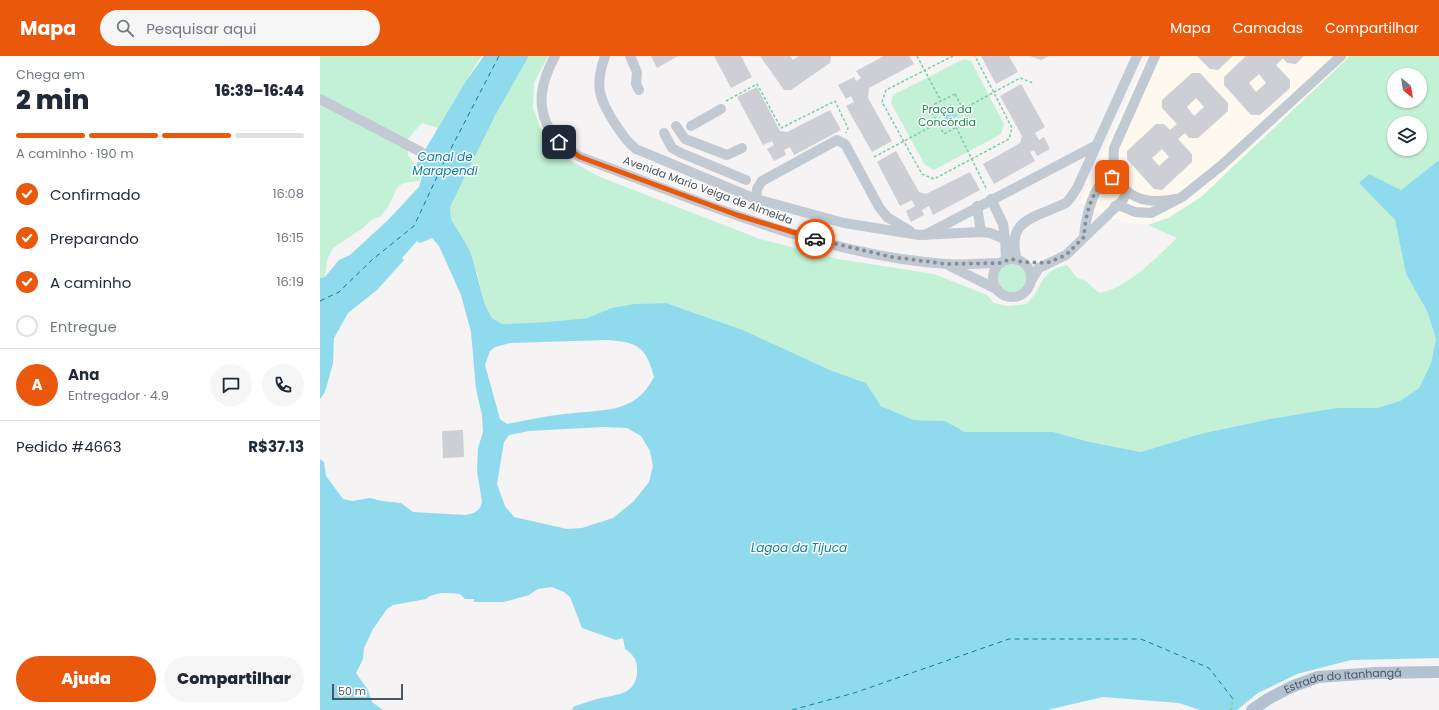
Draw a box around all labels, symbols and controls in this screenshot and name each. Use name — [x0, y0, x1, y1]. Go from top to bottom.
search box — [100, 10, 380, 46]
text: Mapa — [20, 15, 76, 42]
icon: search — [114, 17, 136, 39]
text: Pesquisar aqui — [146, 18, 257, 39]
text: Mapa — [1170, 18, 1211, 38]
text: Camadas — [1233, 18, 1303, 38]
text: Compartilhar — [1325, 18, 1419, 38]
text: Chega em — [16, 65, 85, 84]
north arrow — [1387, 68, 1427, 108]
map controls — [1387, 68, 1427, 156]
text: 16:39–16:44 — [215, 80, 304, 101]
text: 2 min — [16, 82, 89, 118]
park label: Praça da Concórdia — [918, 101, 976, 130]
button: layers — [1387, 116, 1427, 156]
pin — [542, 125, 576, 159]
icon: home — [548, 131, 570, 153]
text: A caminho · 190 m — [16, 144, 134, 163]
water label: Canal de Marapendi — [412, 148, 479, 179]
street label: Avenida Mario Veiga de Almeida — [621, 152, 795, 228]
pin — [1095, 160, 1129, 194]
icon: bag — [1101, 166, 1123, 188]
icon: check — [16, 183, 38, 205]
text: Confirmado — [50, 184, 140, 205]
text: 16:08 — [272, 184, 304, 203]
courier — [795, 219, 835, 259]
icon: check — [16, 227, 38, 249]
text: Preparando — [50, 228, 139, 249]
text: 16:15 — [276, 228, 304, 247]
icon: car — [804, 228, 826, 250]
icon: check — [16, 271, 38, 293]
text: A caminho — [50, 272, 131, 293]
text: 16:19 — [276, 272, 304, 291]
text: Entregue — [50, 316, 117, 337]
text: Ana — [68, 364, 99, 385]
button: chat — [210, 364, 252, 406]
button: phone — [262, 364, 304, 406]
text: A — [31, 374, 43, 395]
text: Entregador · 4.9 — [68, 386, 169, 405]
text: Pedido #4663 — [16, 436, 121, 457]
text: R$37.13 — [248, 436, 304, 457]
water label: Lagoa da Tijuca — [751, 539, 847, 556]
button: Ajuda — [16, 656, 156, 702]
button: Compartilhar — [164, 656, 304, 702]
street label: Estrada do Itanhangá — [1281, 665, 1402, 697]
scale bar — [332, 682, 403, 701]
text: 50 m — [338, 683, 366, 699]

